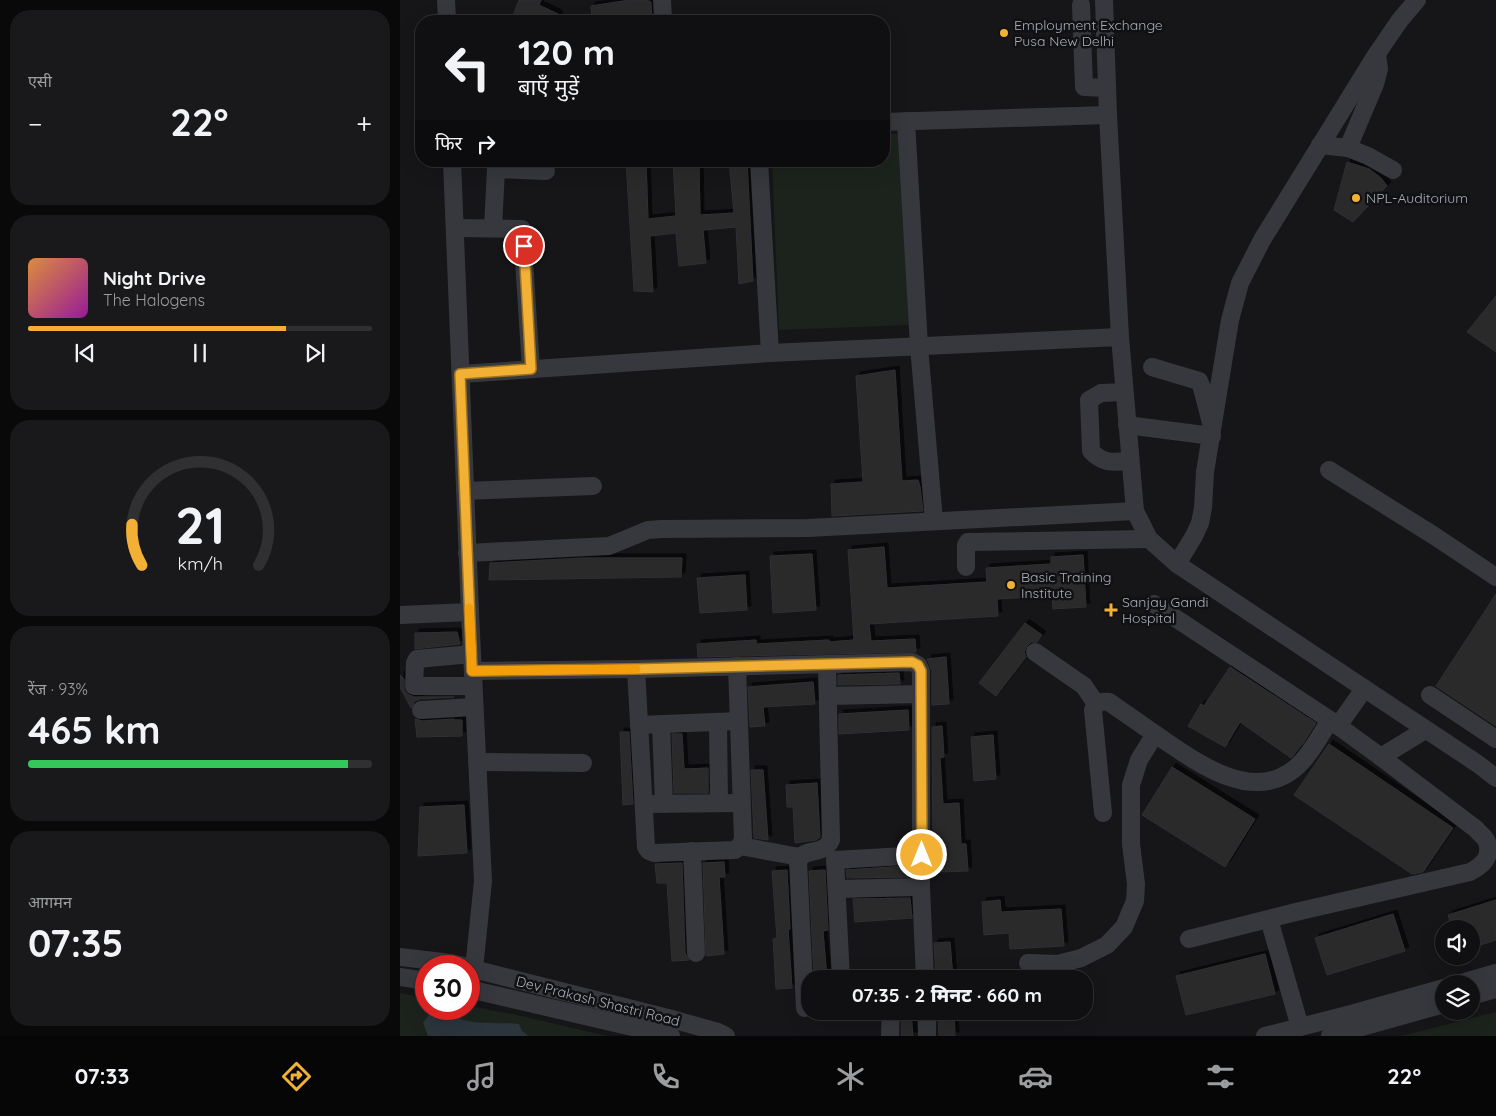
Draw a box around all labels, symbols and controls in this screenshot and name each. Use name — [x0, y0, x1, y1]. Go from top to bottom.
place label: Employment Exchange Pusa New Delhi — [1014, 16, 1163, 50]
marker: Employment Exchange Pusa New Delhi — [998, 27, 1010, 39]
text: 120 m — [518, 30, 615, 74]
icon: left — [435, 35, 500, 100]
text: एसी — [28, 71, 52, 91]
text: बाएँ मुड़ें — [518, 73, 579, 101]
text: 22° — [170, 98, 228, 146]
text: − — [28, 106, 43, 141]
text: + — [356, 106, 372, 141]
icon: right — [472, 130, 500, 158]
text: फिर — [435, 131, 462, 155]
place label: NPL-Auditorium — [1366, 189, 1468, 207]
marker: NPL-Auditorium — [1350, 192, 1362, 204]
pin — [503, 225, 545, 267]
icon: arrive — [510, 232, 538, 260]
text: Night Drive — [103, 266, 206, 290]
text: The Halogens — [103, 290, 205, 310]
icon: previous — [71, 339, 99, 367]
icon: pause — [186, 339, 214, 367]
icon: next — [301, 339, 329, 367]
text: 21 — [175, 492, 225, 557]
text: km/h — [177, 552, 223, 574]
place label: Basic Training Institute — [1021, 568, 1111, 602]
marker: Basic Training Institute — [1005, 579, 1017, 591]
place label: Sanjay Gandi Hospital — [1122, 593, 1208, 627]
marker: Sanjay Gandi Hospital — [1104, 603, 1118, 617]
text: रेंज · 93% — [28, 679, 88, 699]
text: 465 km — [28, 706, 161, 754]
position arrow — [895, 828, 947, 880]
text: आगमन — [28, 892, 72, 912]
text: 07:35 — [28, 919, 123, 967]
map controls — [1435, 920, 1480, 1020]
button: sound — [1435, 920, 1480, 965]
speed limit sign: 30 — [415, 955, 480, 1020]
street label: Dev Prakash Shastri Road — [514, 972, 682, 1030]
button: layers — [1435, 975, 1480, 1020]
text: 07:35 · 2 मिनट · 660 m — [852, 983, 1042, 1007]
icon: directions — [279, 1059, 314, 1094]
icon: music — [464, 1059, 499, 1094]
icon: phone — [648, 1059, 683, 1094]
icon: climate — [833, 1059, 868, 1094]
icon: car — [1018, 1059, 1053, 1094]
icon: filters — [1203, 1059, 1238, 1094]
text: 07:33 — [75, 1062, 129, 1090]
text: 22° — [1387, 1062, 1421, 1090]

